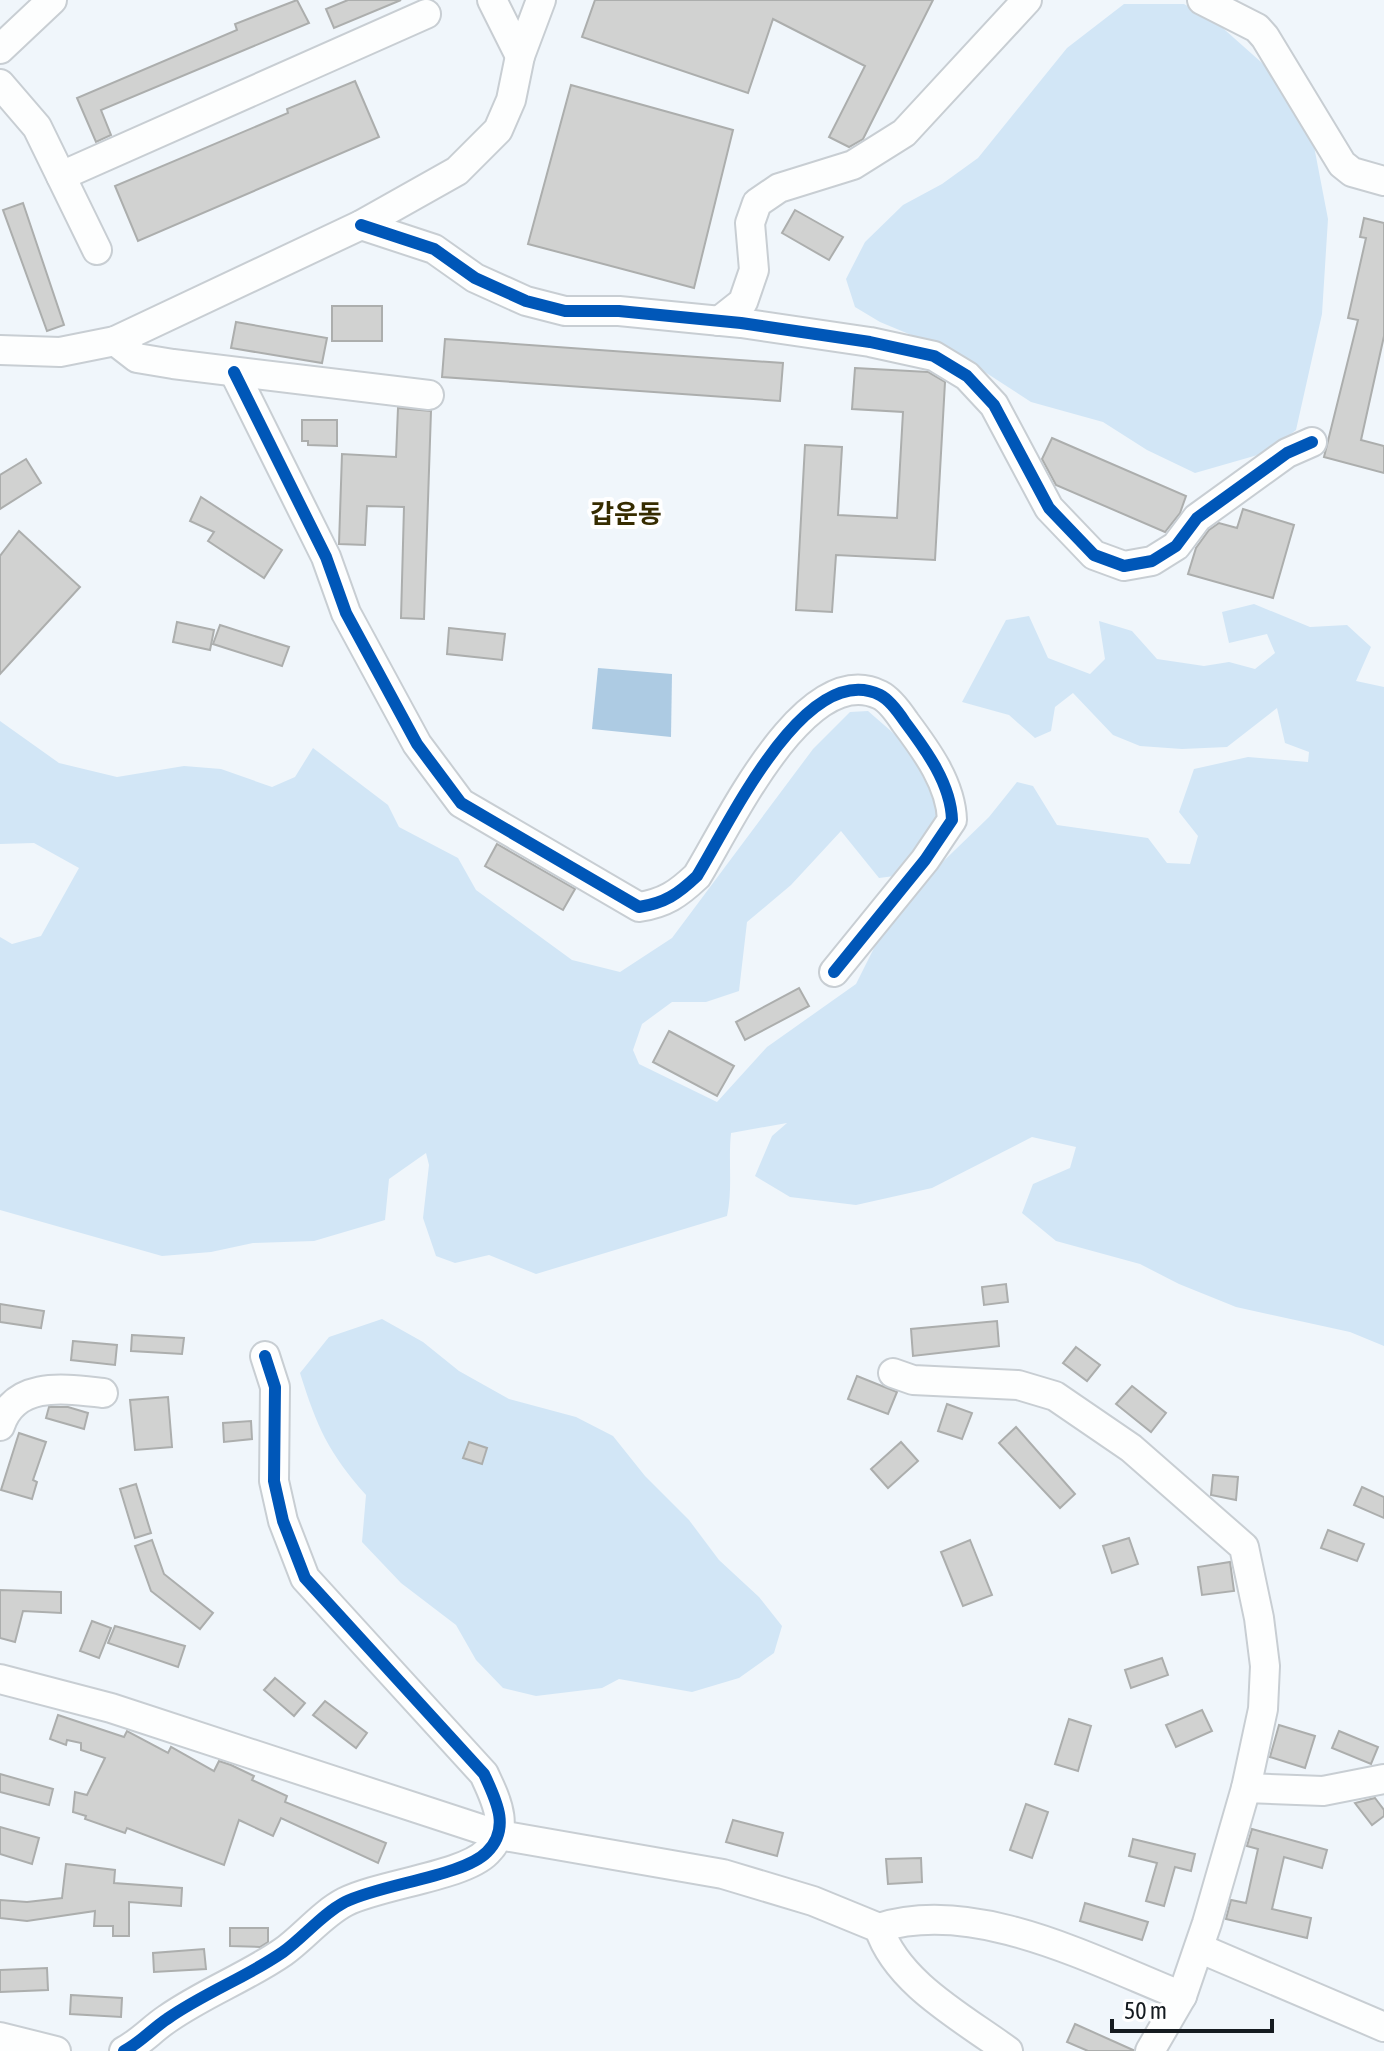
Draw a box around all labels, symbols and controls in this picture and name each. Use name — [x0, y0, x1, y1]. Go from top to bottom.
district label: 갑운동 — [590, 499, 662, 529]
scale bar — [1112, 1983, 1272, 2033]
text: 50 m — [1124, 1997, 1167, 2024]

